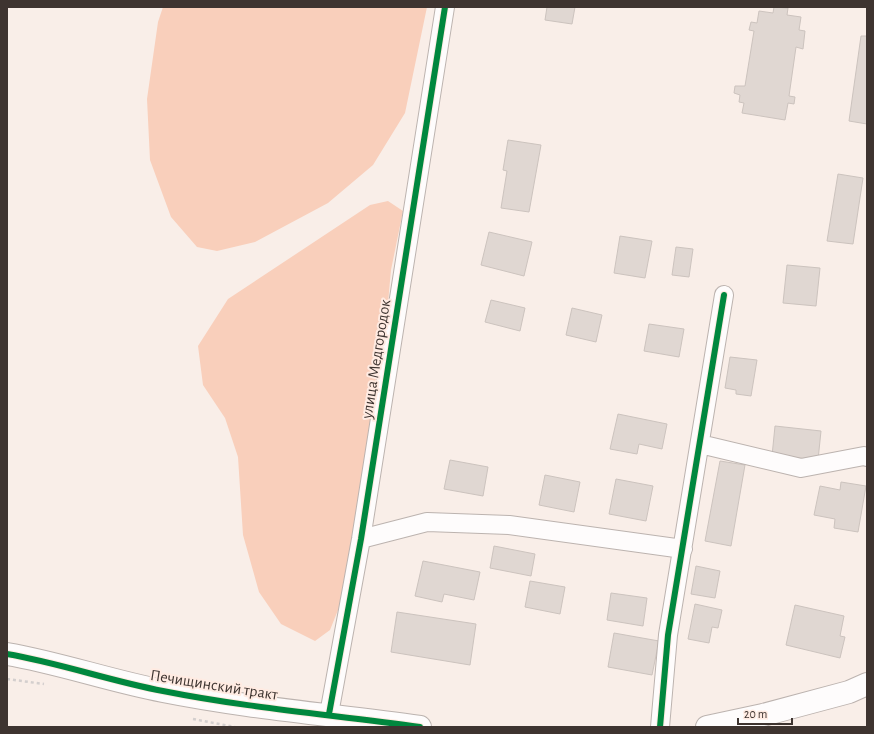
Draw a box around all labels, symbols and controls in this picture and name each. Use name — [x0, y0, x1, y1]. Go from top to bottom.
street label: улица Медгородок — [359, 298, 394, 421]
street label: Печищинский тракт — [149, 667, 279, 703]
scale bar — [738, 700, 792, 726]
text: 20 m — [744, 708, 767, 720]

